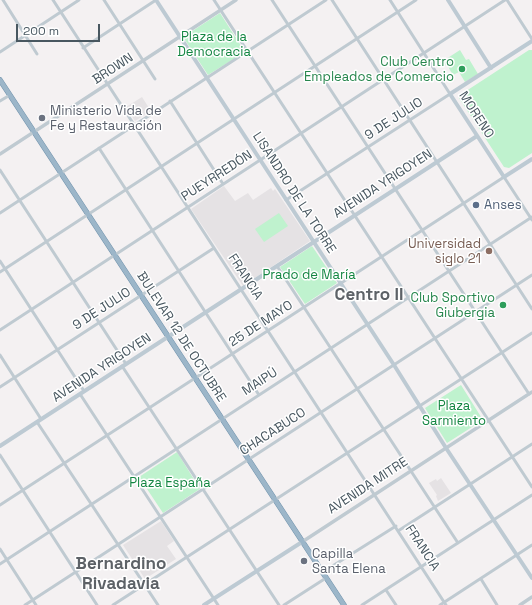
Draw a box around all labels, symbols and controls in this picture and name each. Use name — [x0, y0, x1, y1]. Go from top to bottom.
scale bar — [18, 16, 102, 42]
text: 200 m — [23, 23, 59, 39]
park label: Plaza de la Democracia — [177, 29, 251, 60]
street label: BROWN — [90, 50, 136, 88]
place label: Club Centro Empleados de Comercio — [304, 54, 454, 85]
marker: Club Centro Empleados de Comercio — [457, 64, 467, 74]
street label: MORENO — [455, 89, 497, 141]
street label: 9 DE JULIO — [362, 95, 426, 143]
place label: Ministerio Vida de Fe y Restauración — [50, 103, 162, 134]
marker: Ministerio Vida de Fe y Restauración — [37, 113, 47, 123]
street label: LISANDRO DE LA TORRE — [249, 129, 339, 257]
street label: AVENIDA YRIGOYEN — [331, 146, 435, 222]
street label: PUEYRREDÓN — [179, 147, 255, 205]
place label: Anses — [484, 197, 522, 213]
marker: Anses — [471, 200, 481, 210]
place label: Universidad siglo 21 — [408, 236, 481, 267]
marker: Universidad siglo 21 — [484, 246, 494, 256]
street label: FRANCIA — [224, 251, 266, 303]
park label: Prado de María — [262, 267, 356, 283]
street label: BULEVAR 12 DE OCTUBRE — [133, 269, 229, 405]
street label: 9 DE JULIO — [70, 285, 134, 333]
district label: Centro II — [335, 285, 403, 305]
place label: Club Sportivo Giubergia — [411, 290, 495, 321]
street label: 25 DE MAYO — [226, 298, 296, 350]
marker: Club Sportivo Giubergia — [498, 300, 508, 310]
street label: AVENIDA YRIGOYEN — [50, 330, 154, 406]
street label: MAIPÚ — [239, 365, 281, 399]
park label: Plaza Sarmiento — [422, 398, 486, 429]
street label: CHACABUCO — [237, 405, 309, 459]
street label: AVENIDA MITRE — [325, 454, 411, 518]
park label: Plaza España — [129, 475, 211, 491]
street label: FRANCIA — [401, 522, 443, 574]
place label: Capilla Santa Elena — [312, 546, 386, 577]
district label: Bernardino Rivadavia — [76, 554, 166, 594]
marker: Capilla Santa Elena — [299, 556, 309, 566]

